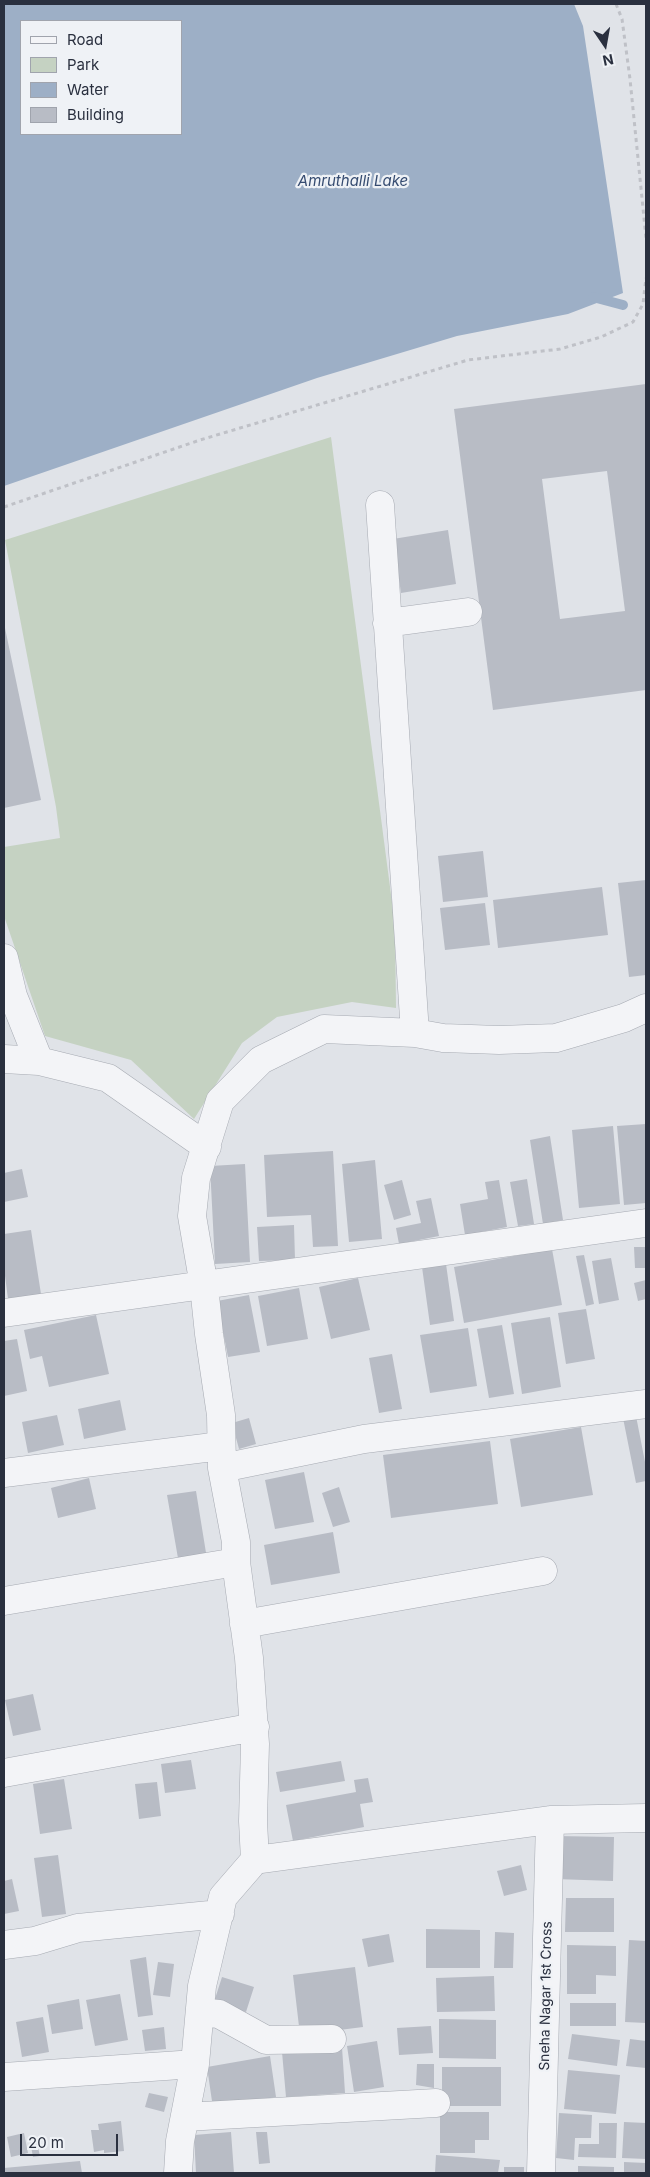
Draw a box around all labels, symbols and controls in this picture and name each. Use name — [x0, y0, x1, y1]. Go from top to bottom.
legend — [20, 20, 182, 135]
north arrow — [580, 20, 630, 70]
text: Road — [67, 30, 103, 49]
text: N — [601, 51, 615, 70]
text: Park — [67, 55, 99, 74]
text: Water — [67, 80, 109, 99]
text: Building — [67, 105, 124, 124]
water label: Amruthalli Lake — [298, 172, 408, 190]
street label: Sneha Nagar 1st Cross — [536, 1921, 556, 2071]
scale bar — [22, 2124, 120, 2156]
text: 20 m — [28, 2133, 64, 2152]

